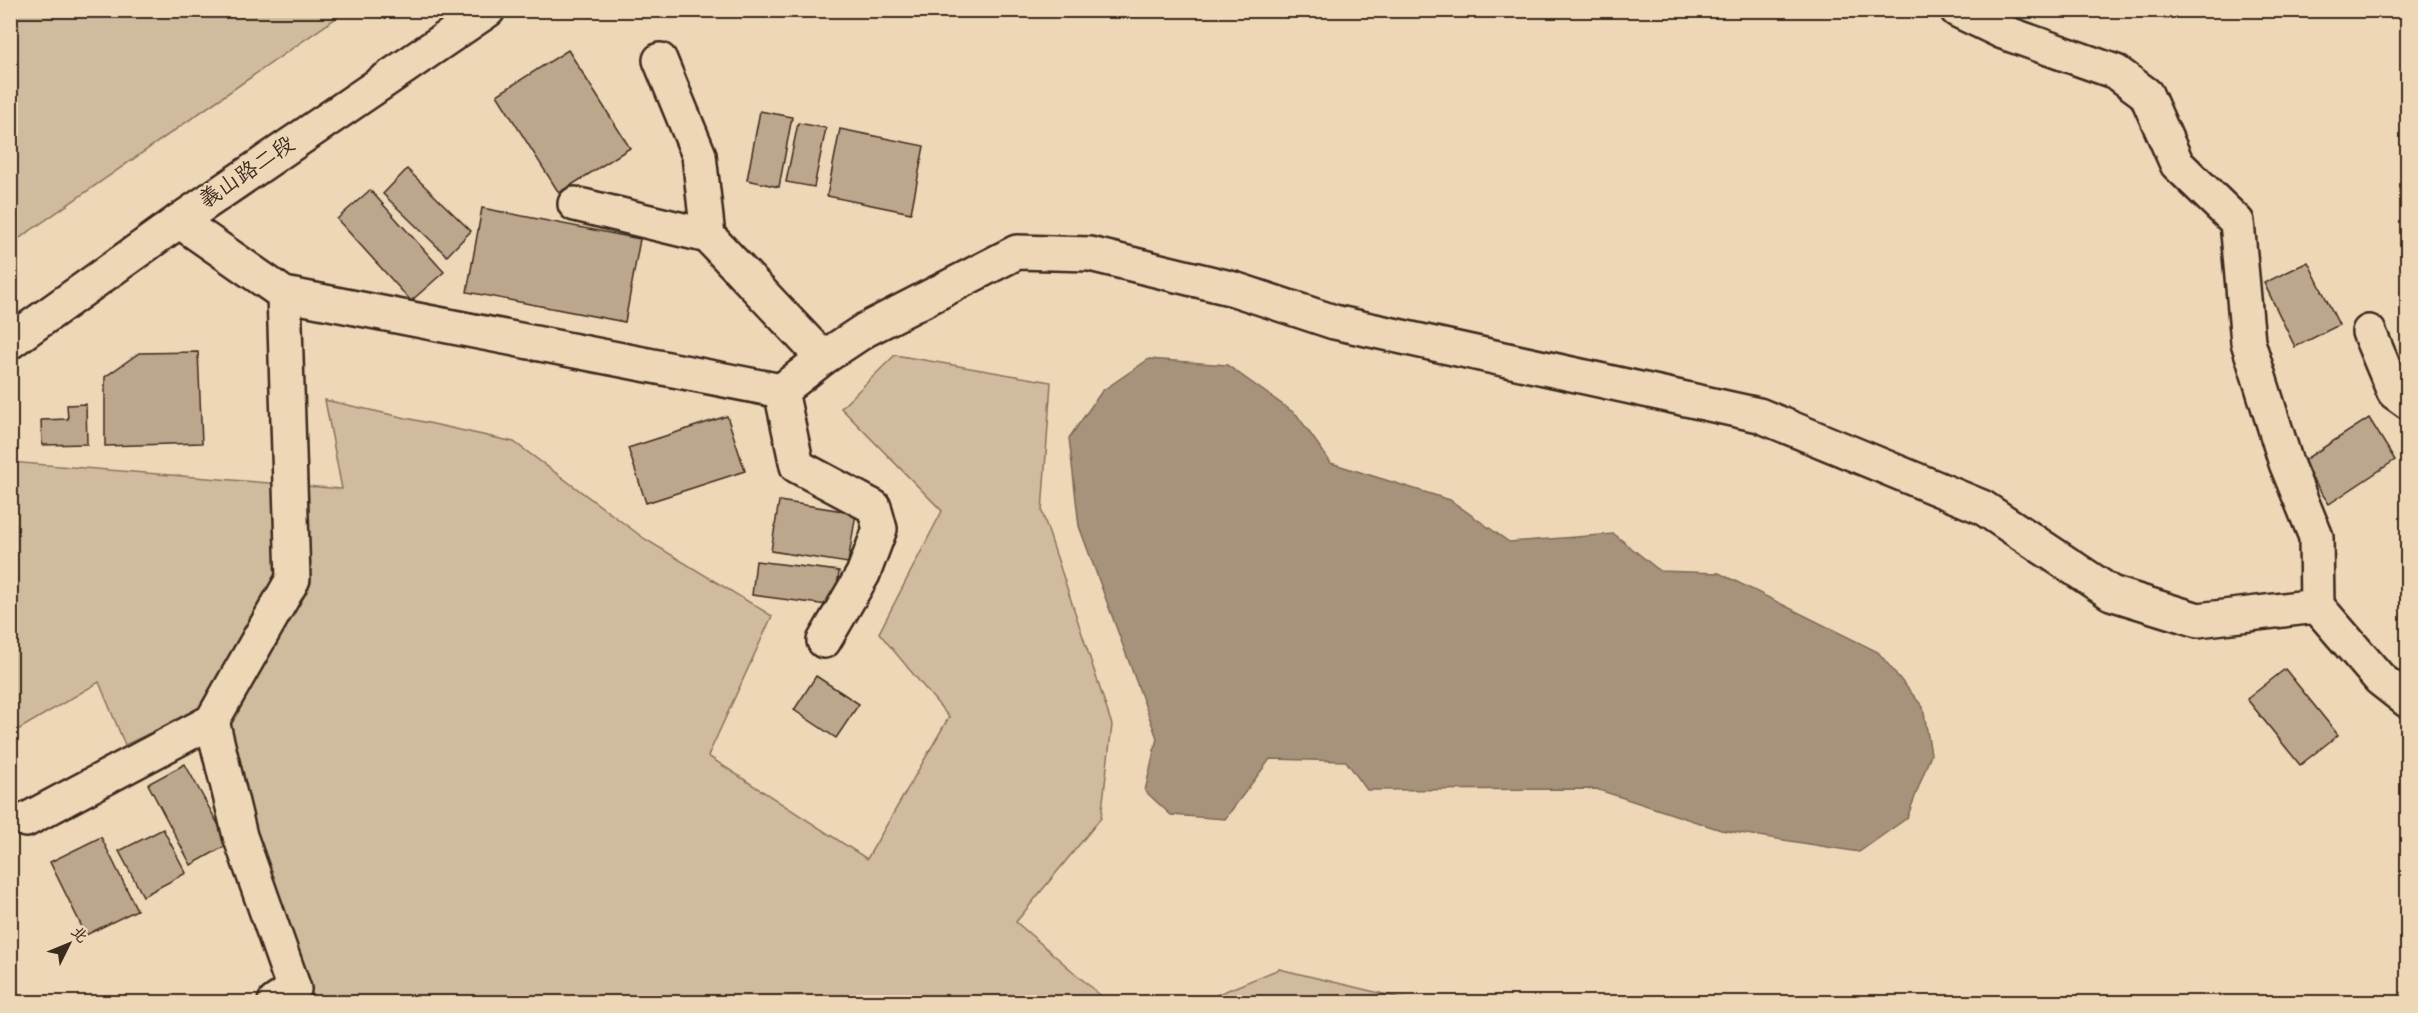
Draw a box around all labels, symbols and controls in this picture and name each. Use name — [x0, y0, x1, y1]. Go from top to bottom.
street label: 義山路二段 — [194, 130, 302, 218]
north arrow — [39, 914, 99, 974]
text: 北 — [64, 922, 92, 949]

